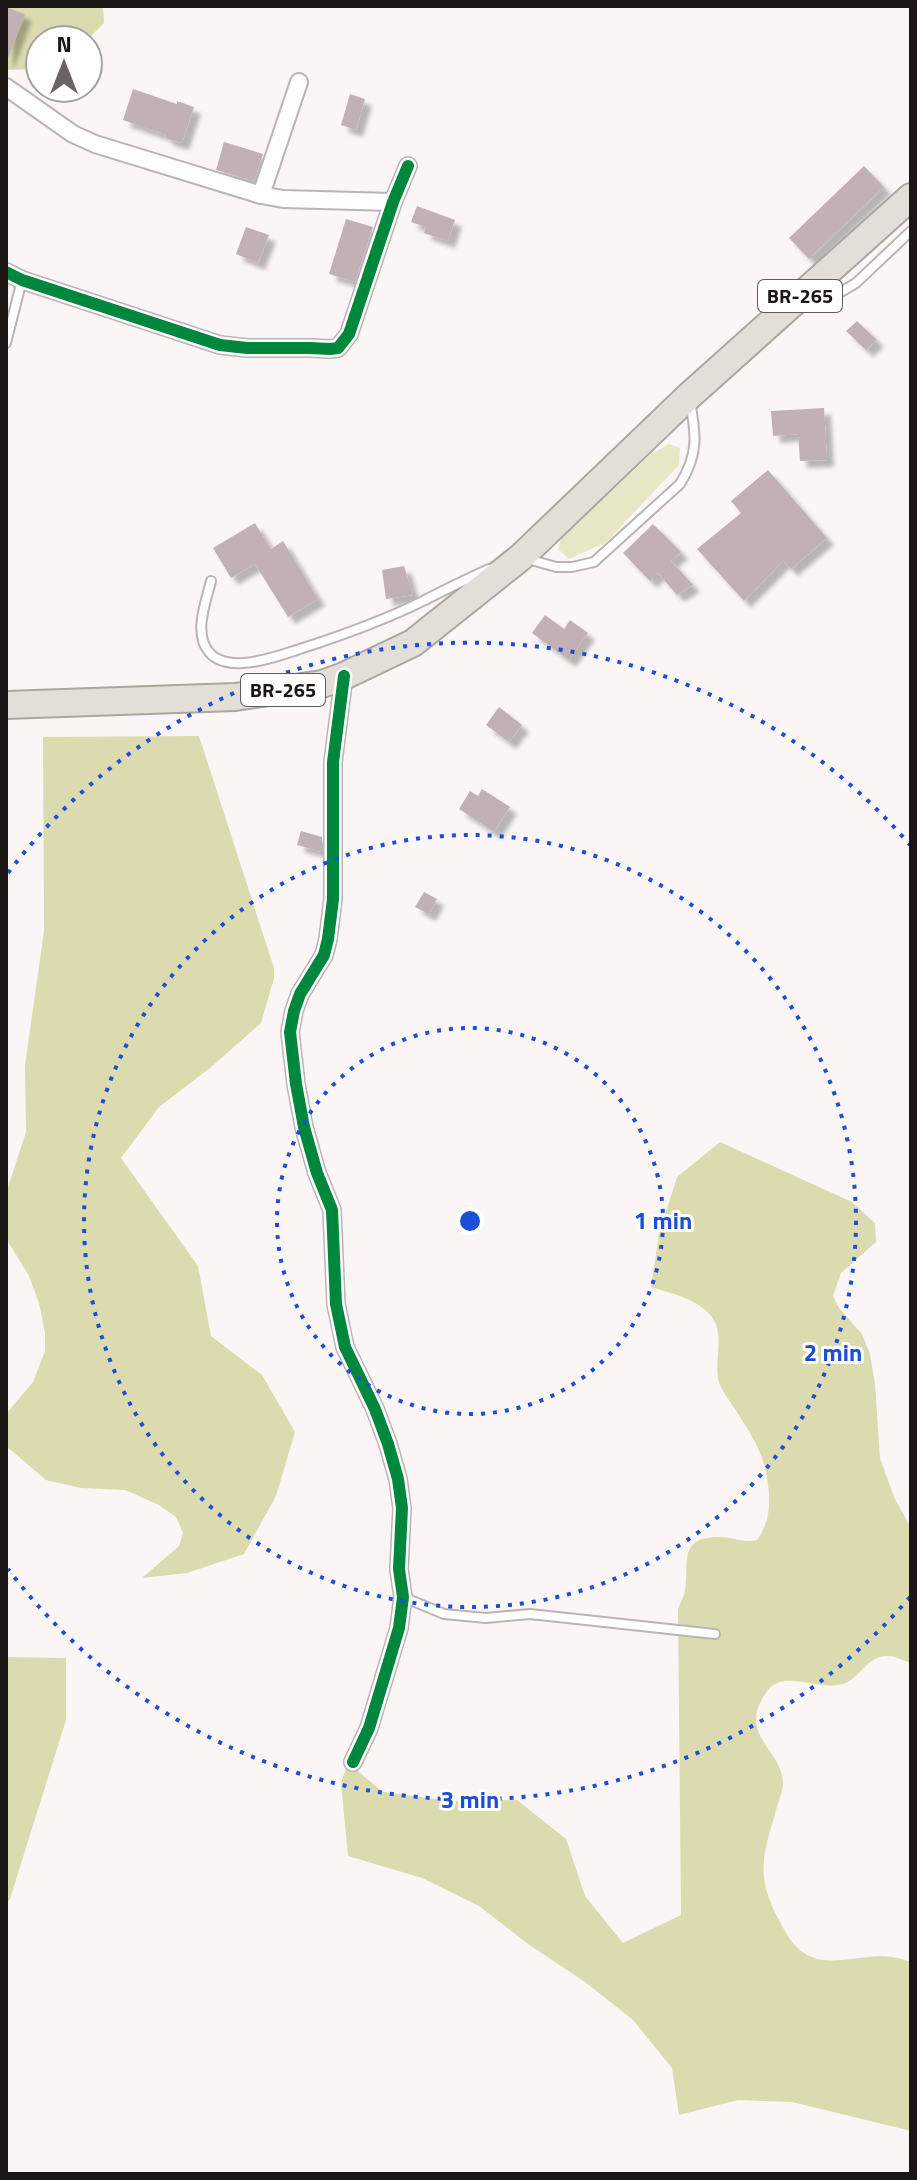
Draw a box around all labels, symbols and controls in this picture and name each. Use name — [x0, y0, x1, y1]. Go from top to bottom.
north arrow — [24, 24, 104, 104]
text: N — [56, 27, 72, 61]
road number: BR-265 — [758, 280, 842, 312]
road number: BR-265 — [241, 674, 325, 706]
text: 1 min — [634, 1202, 692, 1238]
centre of rings — [456, 1207, 484, 1235]
text: 2 min — [804, 1334, 862, 1370]
text: 3 min — [441, 1781, 499, 1817]

